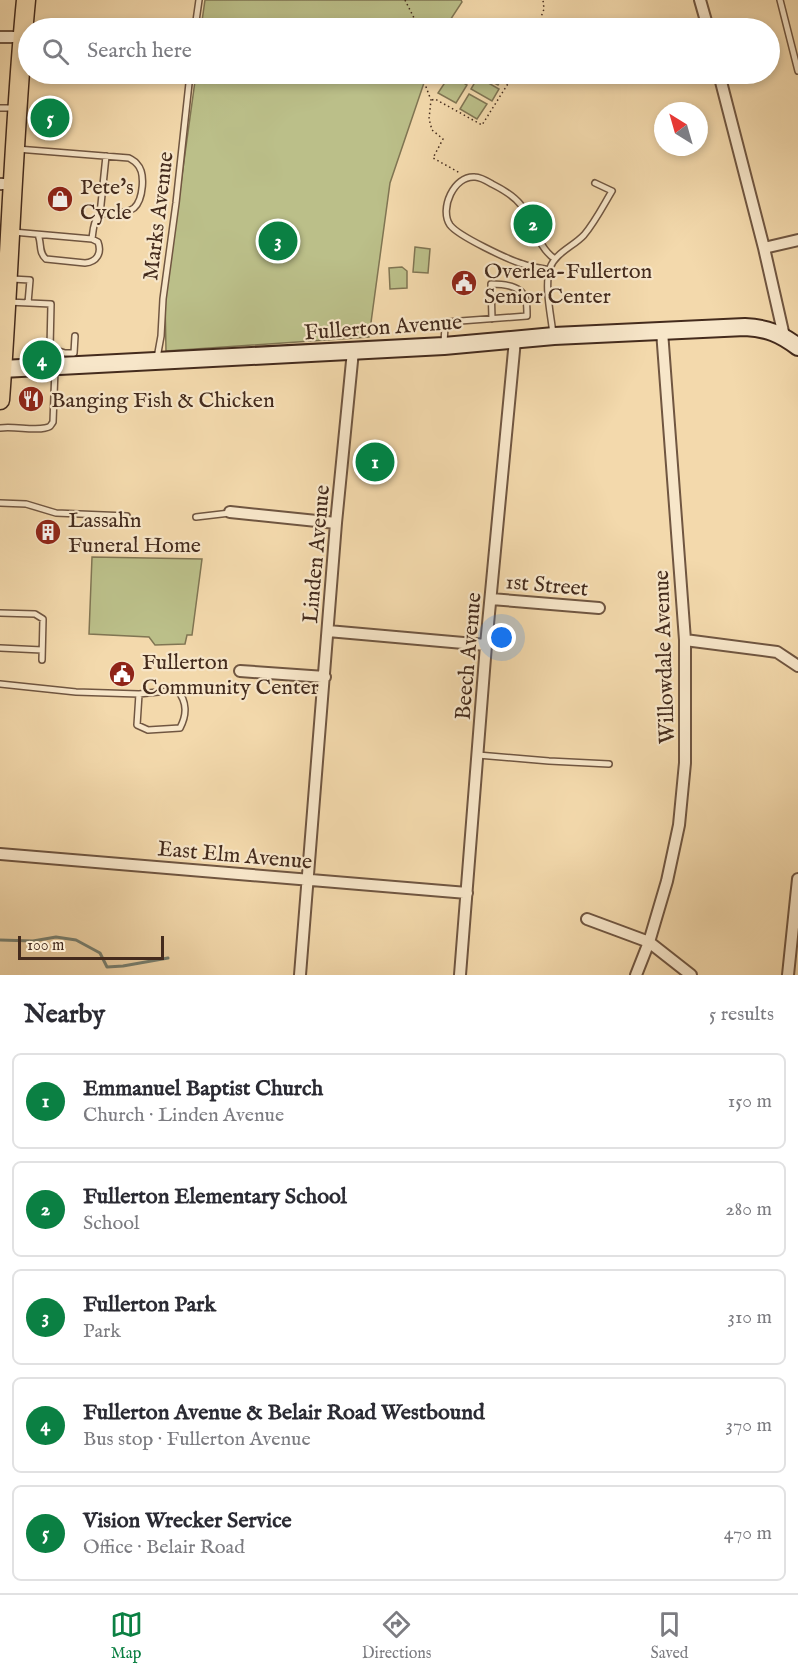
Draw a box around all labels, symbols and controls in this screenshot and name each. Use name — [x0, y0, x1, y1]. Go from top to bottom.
search box — [18, 18, 780, 84]
icon: search — [39, 35, 72, 68]
text: Search here — [87, 37, 192, 65]
pin: 5 — [31, 96, 70, 140]
north arrow — [654, 102, 708, 156]
street label: Marks Avenue — [137, 150, 181, 282]
place label: Pete's Cycle — [80, 174, 134, 227]
shop icon: Pete's Cycle — [45, 184, 75, 214]
pin: 2 — [514, 202, 552, 246]
pin: 3 — [258, 218, 298, 264]
place label: Overlea-Fullerton Senior Center — [484, 258, 652, 311]
public building icon: Overlea-Fullerton Senior Center — [449, 268, 479, 298]
street label: Fullerton Avenue — [303, 309, 463, 347]
pin: 4 — [22, 338, 62, 382]
restaurant icon: Banging Fish & Chicken — [16, 384, 46, 414]
place label: Banging Fish & Chicken — [51, 387, 275, 415]
pin: 1 — [356, 440, 394, 484]
street label: Linden Avenue — [297, 484, 337, 625]
place label: Lassahn Funeral Home — [68, 507, 201, 560]
building icon: Lassahn Funeral Home — [33, 517, 63, 547]
street label: 1st Street — [504, 568, 590, 604]
street label: Willowdale Avenue — [648, 570, 682, 744]
street label: Beech Avenue — [449, 591, 489, 721]
your location — [487, 623, 516, 652]
place label: Fullerton Community Center — [142, 649, 319, 702]
public building icon: Fullerton Community Center — [107, 659, 137, 689]
street label: East Elm Avenue — [156, 835, 313, 877]
scale bar — [18, 933, 164, 960]
text: 100 m — [27, 936, 64, 956]
text: Nearby — [24, 998, 105, 1031]
text: 5 results — [709, 1002, 774, 1027]
text: Emmanuel Baptist Church — [83, 1075, 323, 1103]
text: 1 — [42, 1089, 49, 1114]
text: 150 m — [728, 1089, 772, 1114]
text: Church · Linden Avenue — [83, 1103, 284, 1128]
text: Fullerton Elementary School — [83, 1183, 347, 1211]
text: 2 — [41, 1197, 50, 1222]
text: 280 m — [725, 1197, 772, 1222]
text: School — [83, 1211, 139, 1236]
text: Fullerton Park — [83, 1291, 216, 1319]
text: 3 — [42, 1305, 49, 1330]
text: 310 m — [728, 1305, 772, 1330]
text: Park — [83, 1319, 121, 1344]
text: Fullerton Avenue & Belair Road Westbound — [83, 1399, 485, 1427]
text: 4 — [41, 1413, 50, 1438]
text: 370 m — [726, 1413, 772, 1438]
text: Bus stop · Fullerton Avenue — [83, 1427, 311, 1452]
text: Vision Wrecker Service — [83, 1507, 292, 1535]
text: 5 — [42, 1521, 49, 1546]
text: 470 m — [724, 1521, 772, 1546]
text: Office · Belair Road — [83, 1535, 245, 1560]
tab: Map — [110, 1608, 143, 1664]
tab: Directions — [362, 1608, 431, 1664]
tab: Saved — [651, 1608, 688, 1664]

